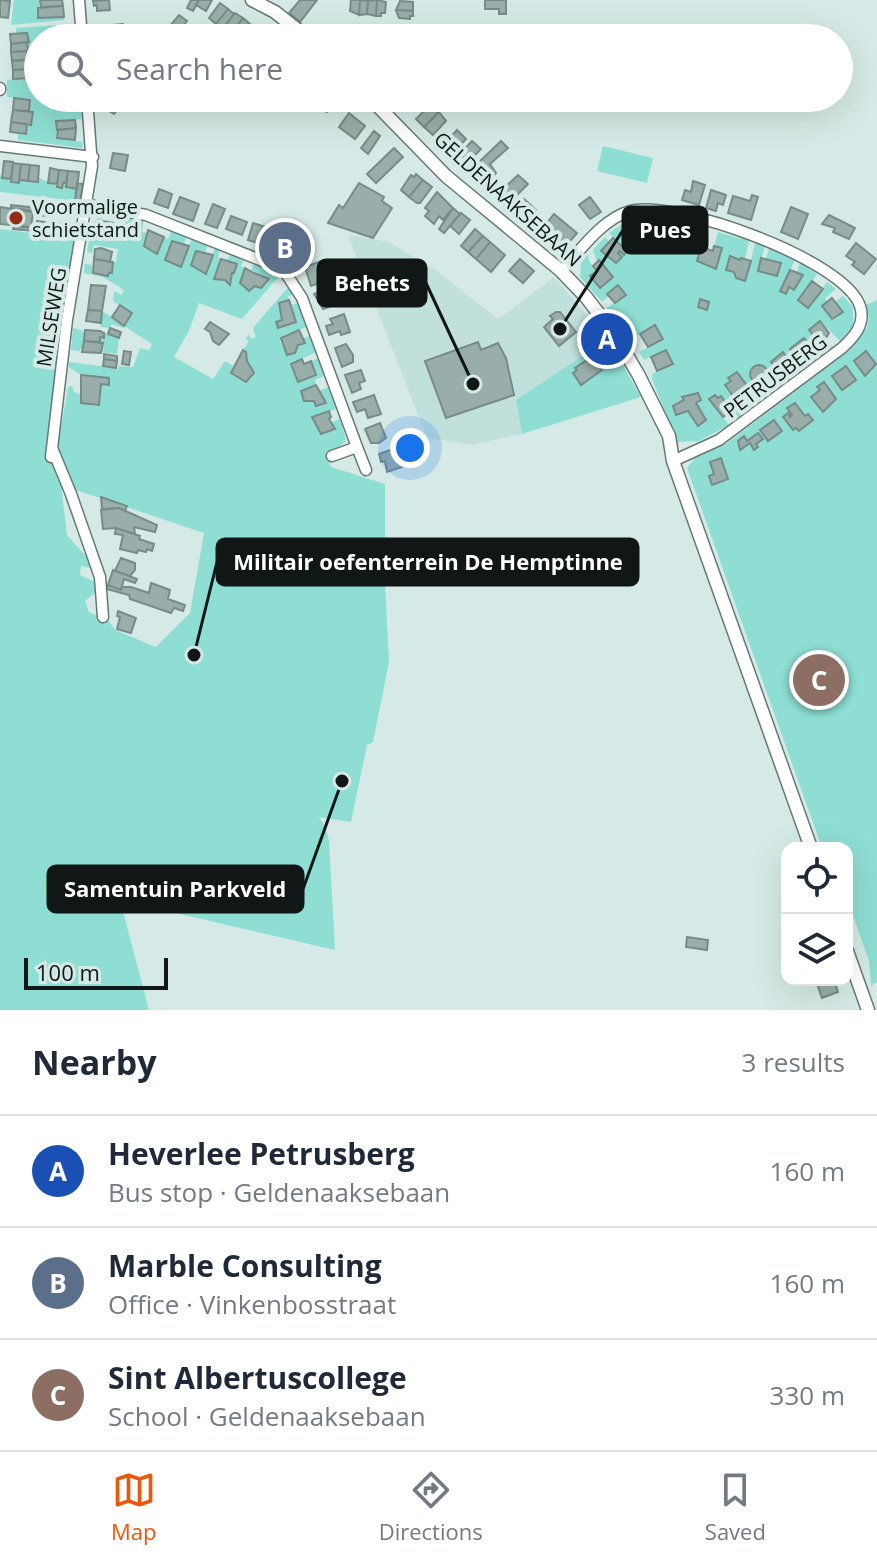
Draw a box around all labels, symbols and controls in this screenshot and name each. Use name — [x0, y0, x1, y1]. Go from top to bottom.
search box — [24, 24, 853, 112]
icon: search — [52, 46, 96, 90]
text: Search here — [116, 48, 283, 89]
street label: GELDENAAKSEBAAN — [428, 126, 588, 272]
place label: Voormalige schietstand — [32, 193, 139, 243]
callout: Pues — [623, 207, 707, 253]
marker: Voormalige schietstand — [7, 209, 25, 227]
text: Pues — [639, 214, 691, 244]
pin: B — [259, 218, 311, 278]
callout: Behets — [318, 260, 426, 306]
street label: MILSEWEG — [30, 265, 72, 369]
text: Behets — [334, 267, 410, 297]
pin: A — [581, 309, 633, 369]
street label: PETRUSBERG — [718, 328, 832, 424]
your location — [390, 428, 430, 468]
callout: Militair oefenterrein De Hemptinne — [217, 539, 638, 585]
text: Militair oefenterrein De Hemptinne — [233, 546, 623, 576]
pin: C — [793, 650, 845, 710]
map controls — [781, 842, 853, 986]
button: locate — [781, 842, 853, 914]
callout: Samentuin Parkveld — [48, 866, 303, 912]
text: Samentuin Parkveld — [64, 873, 286, 903]
button: layers — [781, 914, 853, 986]
scale bar — [24, 954, 168, 990]
text: 100 m — [36, 957, 100, 987]
text: Nearby — [32, 1039, 157, 1085]
text: 3 results — [742, 1044, 845, 1080]
text: Heverlee Petrusberg — [108, 1133, 415, 1174]
text: A — [49, 1153, 67, 1189]
text: 160 m — [770, 1153, 845, 1189]
text: Bus stop · Geldenaaksebaan — [108, 1174, 450, 1210]
text: Marble Consulting — [108, 1245, 382, 1286]
text: B — [49, 1265, 67, 1301]
text: 160 m — [770, 1265, 845, 1301]
text: Office · Vinkenbosstraat — [108, 1286, 396, 1322]
text: Sint Albertuscollege — [108, 1357, 407, 1398]
text: C — [50, 1377, 66, 1413]
text: 330 m — [770, 1377, 845, 1413]
text: School · Geldenaaksebaan — [108, 1398, 426, 1434]
tab: Map — [111, 1468, 157, 1546]
tab: Directions — [379, 1468, 483, 1546]
tab: Saved — [705, 1468, 766, 1546]

